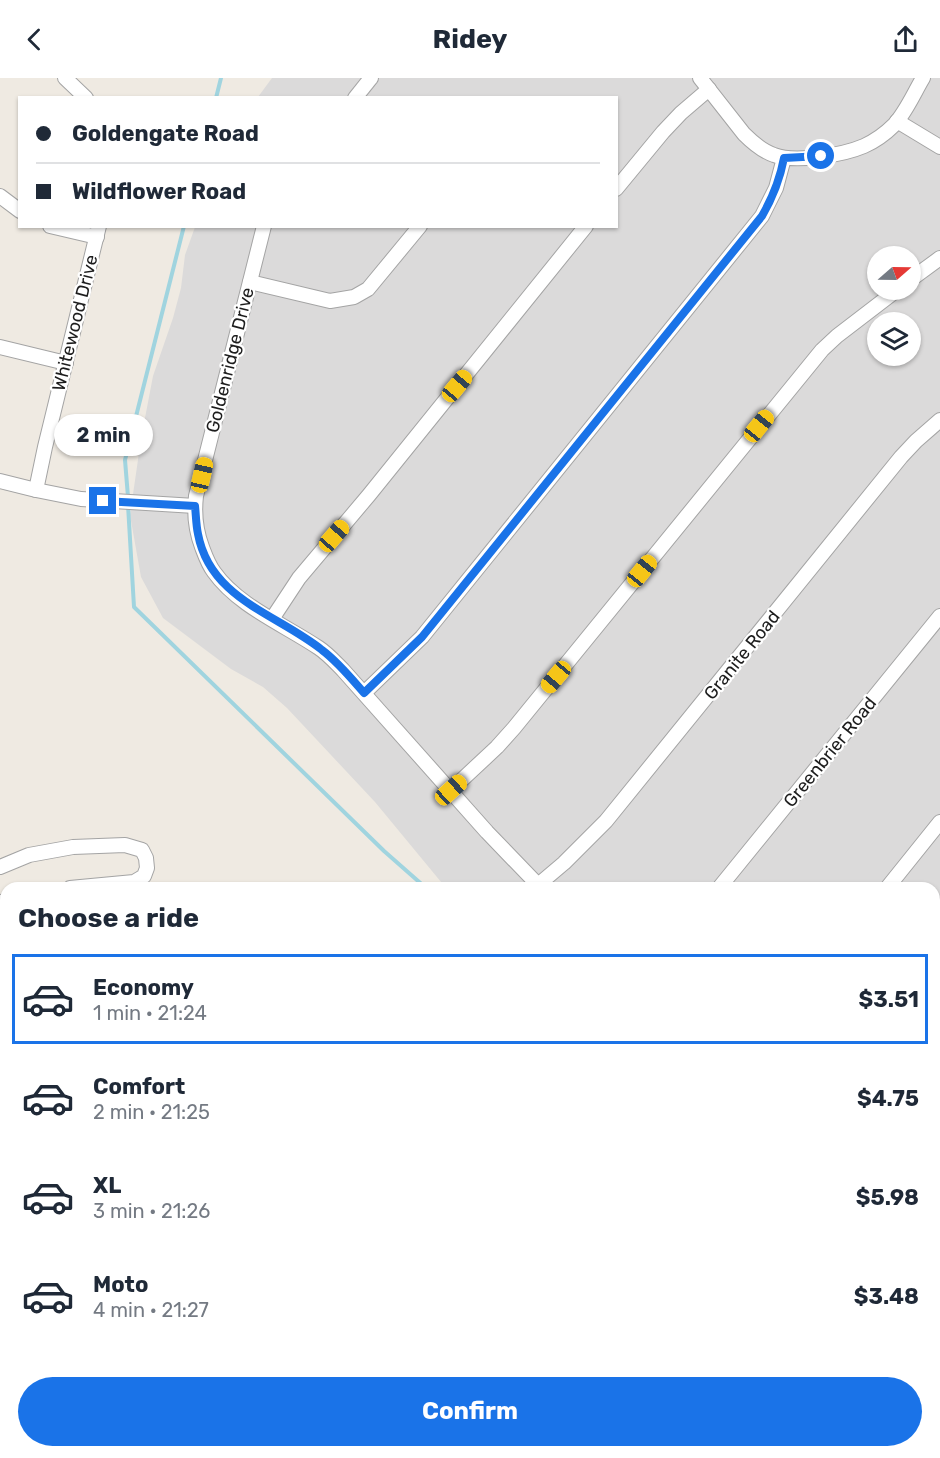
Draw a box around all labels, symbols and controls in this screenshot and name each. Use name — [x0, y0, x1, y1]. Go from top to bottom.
icon: back — [18, 23, 51, 56]
text: Ridey — [433, 23, 507, 55]
icon: share — [889, 23, 922, 56]
text: Goldengate Road — [72, 120, 259, 147]
route start — [807, 142, 834, 169]
text: Wildflower Road — [72, 178, 246, 205]
north arrow — [867, 246, 921, 300]
map controls — [867, 246, 921, 366]
street label: Whitewood Drive — [47, 252, 103, 394]
street label: Goldenridge Drive — [201, 285, 259, 435]
button: layers — [867, 312, 921, 366]
car — [439, 366, 475, 406]
car — [741, 406, 777, 446]
callout: 2 min — [54, 414, 152, 456]
text: 2 min — [76, 423, 131, 447]
car — [189, 455, 215, 495]
route end — [89, 487, 116, 514]
car — [315, 517, 353, 555]
car — [624, 551, 660, 591]
street label: Granite Road — [699, 606, 785, 704]
car — [538, 657, 574, 697]
street label: Greenbrier Road — [779, 692, 881, 812]
car — [432, 771, 470, 809]
text: Choose a ride — [18, 902, 199, 934]
icon: car — [21, 972, 75, 1026]
text: Economy — [93, 974, 194, 1001]
text: $3.51 — [859, 986, 919, 1013]
text: 1 min · 21:24 — [93, 1001, 207, 1025]
icon: car — [21, 1071, 75, 1125]
text: Comfort — [93, 1073, 185, 1100]
text: $4.75 — [857, 1085, 919, 1112]
text: 2 min · 21:25 — [93, 1100, 210, 1124]
icon: car — [21, 1170, 75, 1224]
text: XL — [93, 1172, 121, 1199]
text: $5.98 — [856, 1184, 919, 1211]
text: 3 min · 21:26 — [93, 1199, 210, 1223]
icon: car — [21, 1269, 75, 1323]
text: Moto — [93, 1271, 148, 1298]
text: $3.48 — [854, 1283, 919, 1310]
text: 4 min · 21:27 — [93, 1298, 209, 1322]
button: Confirm — [18, 1377, 922, 1446]

